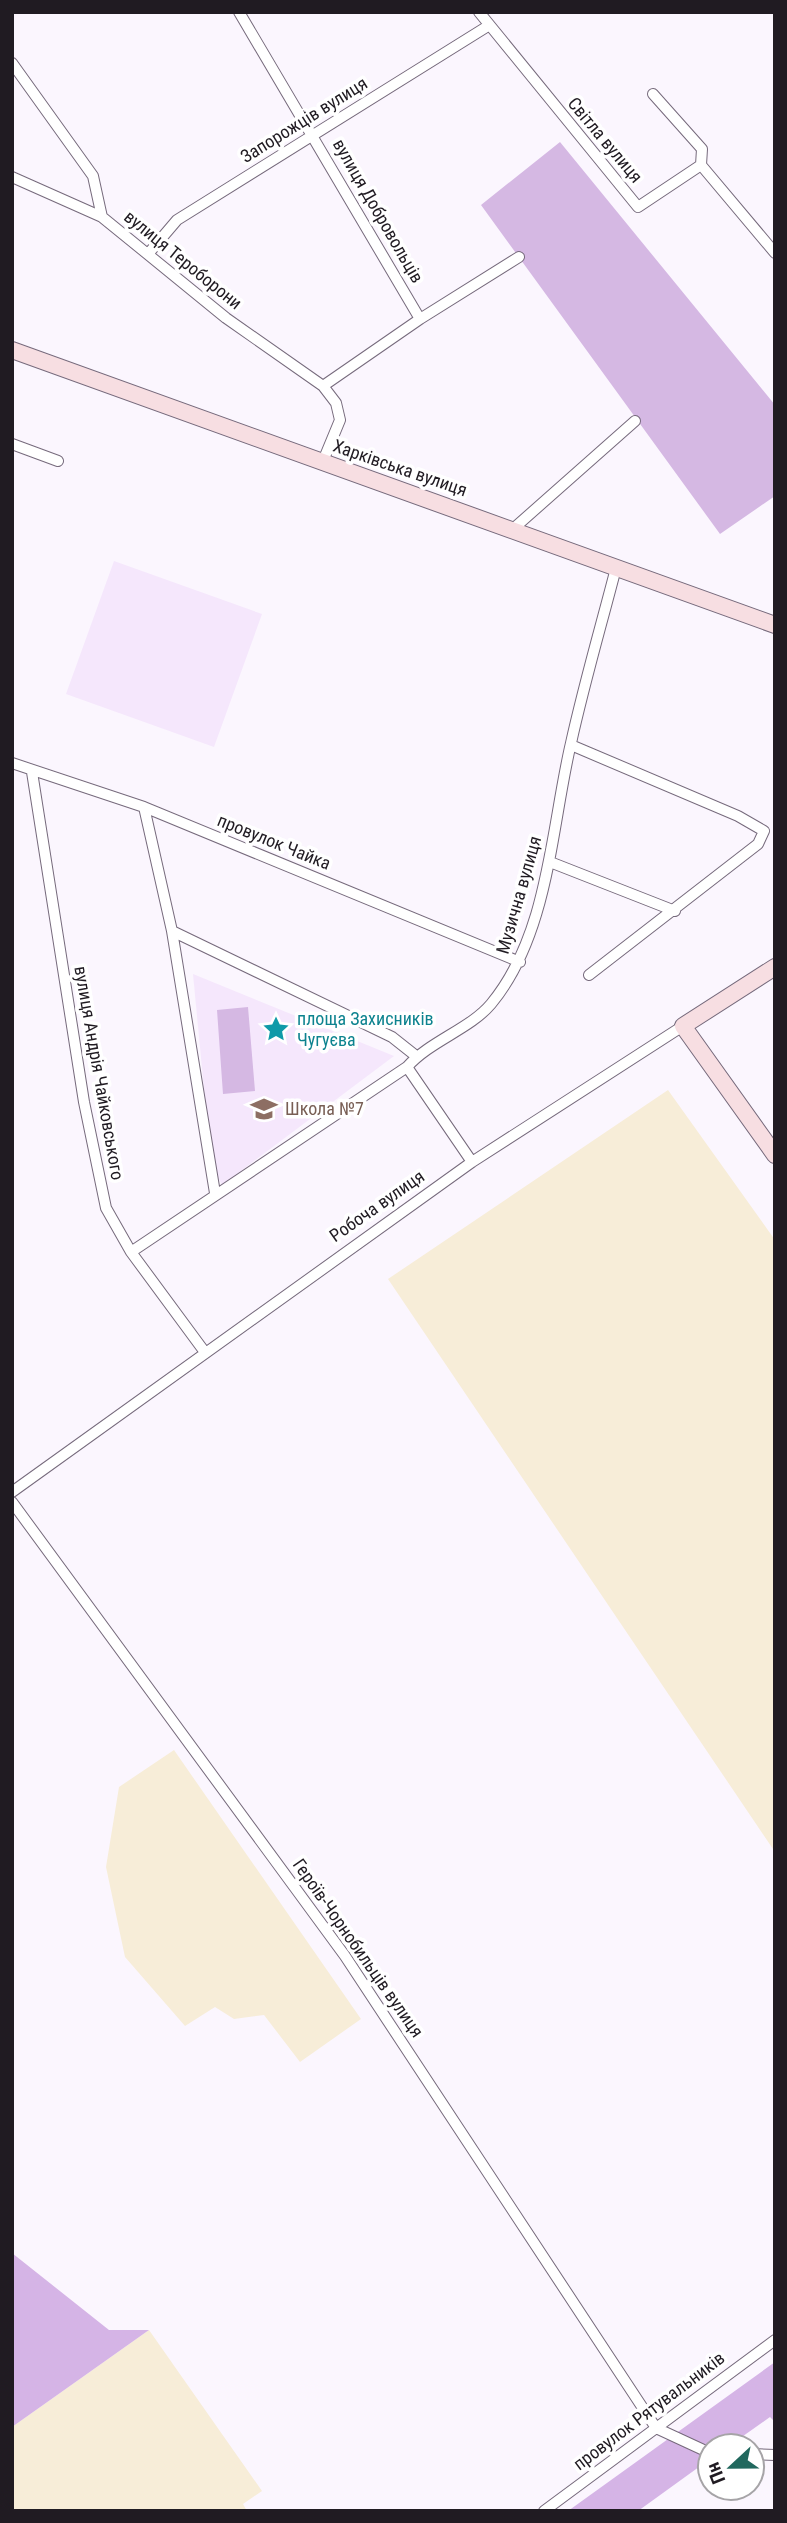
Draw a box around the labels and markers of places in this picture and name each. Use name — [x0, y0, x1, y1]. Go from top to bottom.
place label: площа Захисників Чугуєва — [297, 1008, 434, 1050]
place icon: площа Захисників Чугуєва — [261, 1014, 291, 1044]
school or university icon: Школа №7 — [249, 1094, 279, 1124]
place label: Школа №7 — [285, 1098, 364, 1119]

